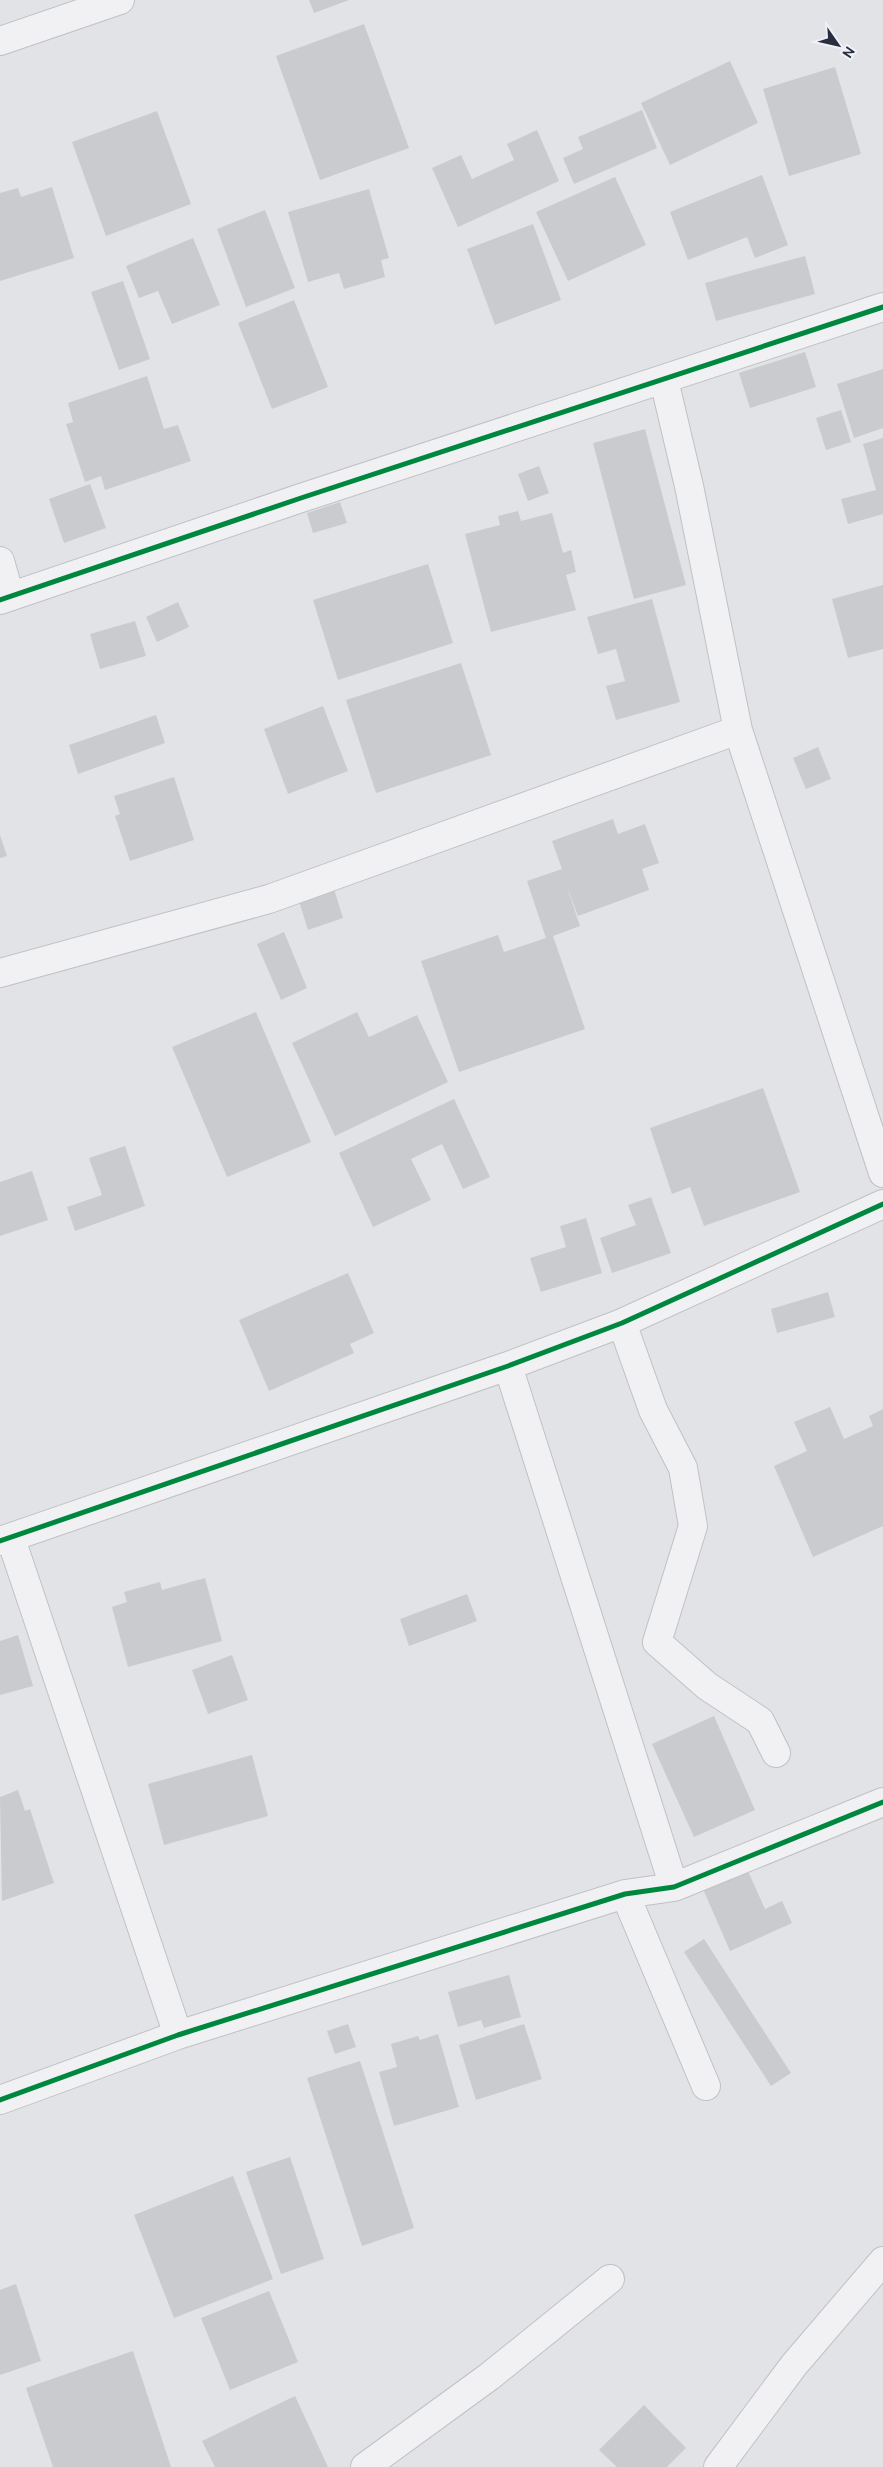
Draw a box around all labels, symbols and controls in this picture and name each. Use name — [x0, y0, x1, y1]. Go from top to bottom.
north arrow — [813, 20, 863, 70]
text: N — [839, 43, 858, 61]

